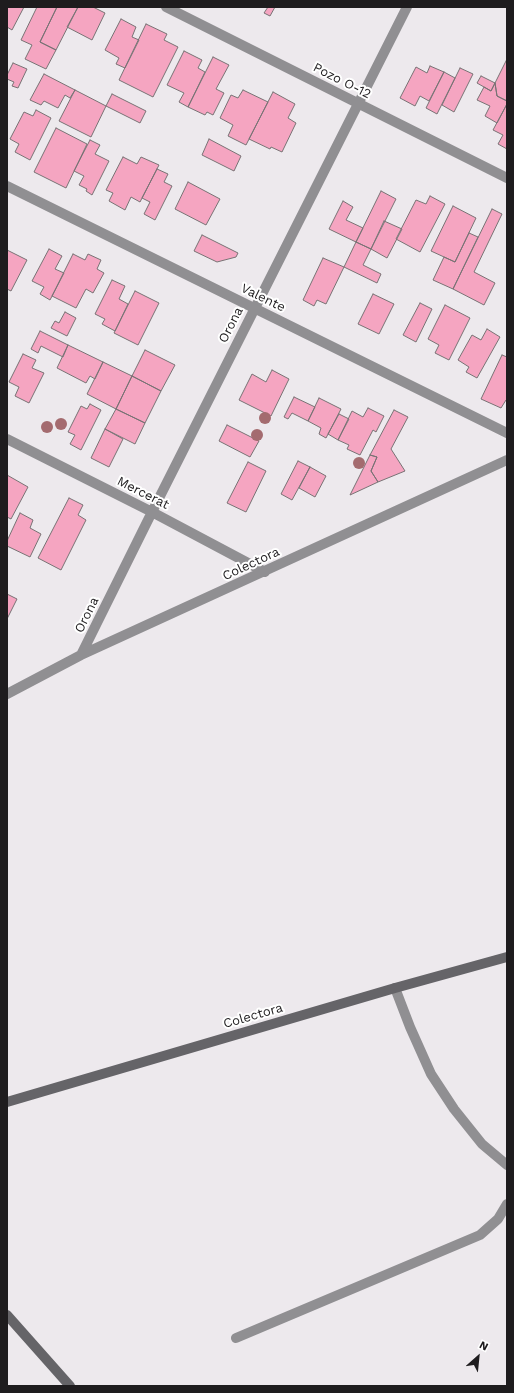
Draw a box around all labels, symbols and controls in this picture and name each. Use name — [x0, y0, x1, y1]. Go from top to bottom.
street label: Pozo O-12 — [310, 60, 374, 102]
street label: Valente — [238, 281, 288, 315]
street label: Orona — [215, 305, 247, 345]
street label: Mercerat — [114, 473, 172, 513]
street label: Colectora — [220, 544, 282, 584]
street label: Orona — [72, 595, 102, 635]
street label: Colectora — [221, 1000, 285, 1032]
north arrow — [458, 1337, 498, 1377]
text: N — [477, 1338, 490, 1354]

